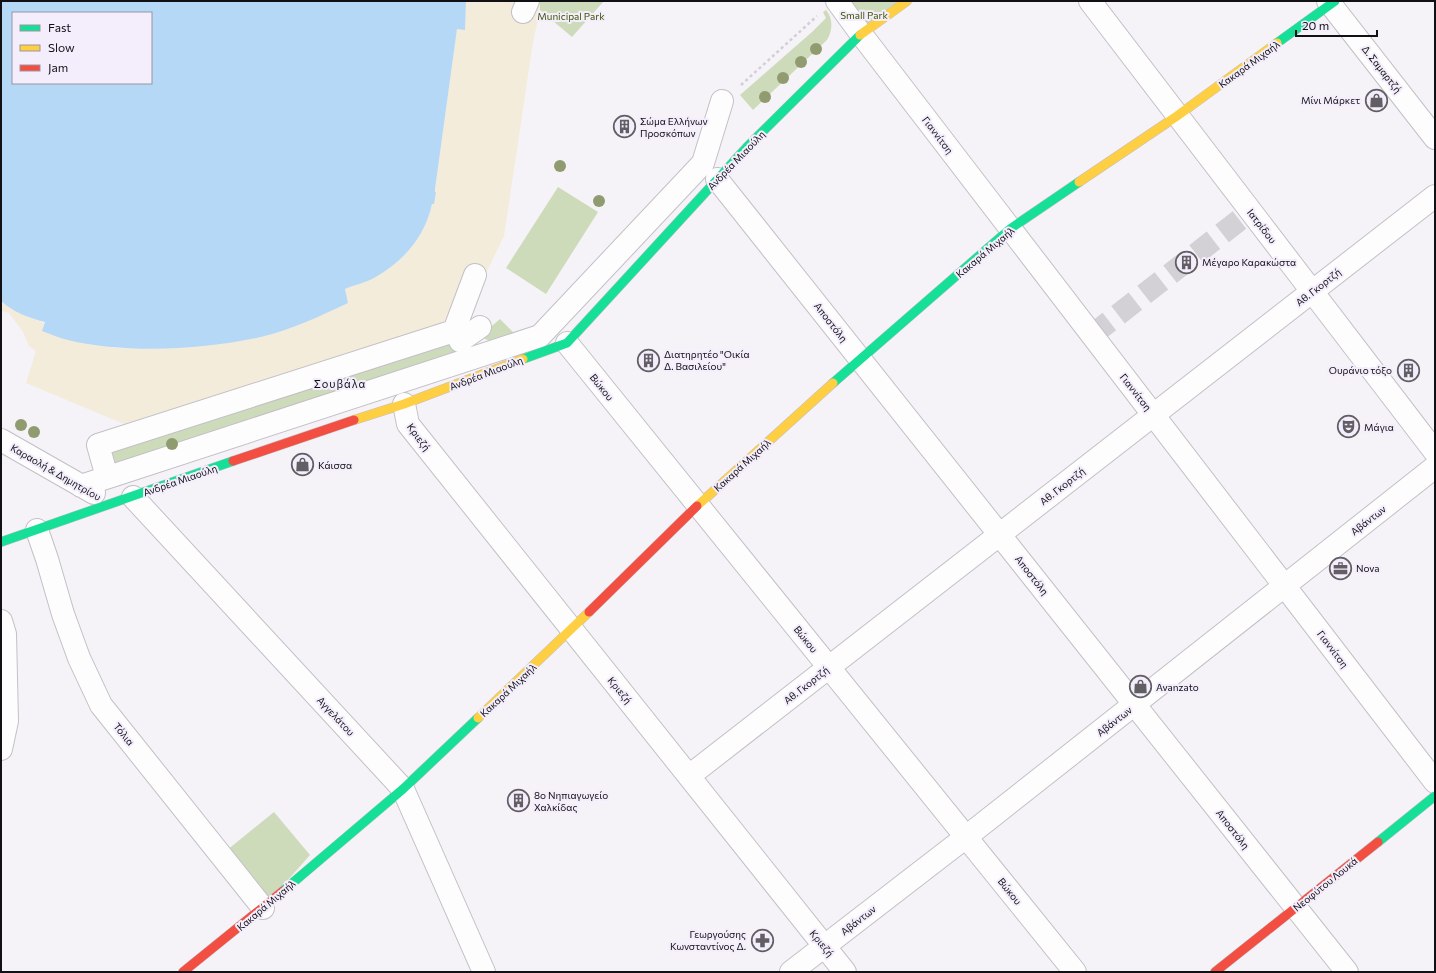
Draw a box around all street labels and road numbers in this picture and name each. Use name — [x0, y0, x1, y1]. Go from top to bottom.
street label: Κακαρά Μιχαήλ — [1216, 37, 1282, 90]
street label: Δ. Σαμαρτζή — [1360, 43, 1404, 95]
street label: Γιαννίτση — [920, 114, 956, 156]
street label: Ανδρέα Μιαούλη — [705, 128, 767, 192]
street label: Ιατρίδου — [1245, 206, 1279, 246]
street label: Κακαρά Μιχαήλ — [953, 224, 1017, 280]
street label: Αθ. Γκορτζή — [1293, 266, 1343, 308]
street label: Αποστόλη — [812, 300, 850, 344]
street label: Ανδρέα Μιαούλη — [448, 354, 524, 392]
street label: Βώκου — [588, 371, 617, 403]
street label: Γιαννίτση — [1118, 371, 1154, 413]
street label: Κριεζή — [405, 421, 433, 453]
street label: Κακαρά Μιχαήλ — [711, 436, 774, 494]
street label: Καραολή & Δημητρίου — [9, 441, 104, 503]
street label: Ανδρέα Μιαούλη — [141, 462, 219, 498]
street label: Αθ. Γκορτζή — [1037, 465, 1087, 507]
street label: Αβάντων — [1348, 503, 1388, 537]
street label: Αποστόλη — [1013, 553, 1051, 597]
street label: Βώκου — [792, 623, 821, 655]
street label: Γιαννίτση — [1315, 628, 1351, 670]
street label: Κακαρά Μιχαήλ — [477, 660, 539, 719]
street label: Αθ. Γκορτζή — [781, 664, 831, 706]
street label: Κριεζή — [606, 674, 634, 706]
street label: Αγγελάτου — [315, 694, 357, 738]
street label: Αβάντων — [1094, 704, 1134, 738]
street label: Τόλια — [111, 720, 137, 748]
street label: Αποστόλη — [1214, 807, 1252, 851]
street label: Νεοφύτου Λουκά — [1290, 854, 1360, 914]
street label: Βώκου — [996, 875, 1025, 907]
street label: Κακαρά Μιχαήλ — [234, 877, 298, 933]
street label: Αβάντων — [838, 903, 878, 937]
street label: Κριεζή — [808, 927, 836, 959]

